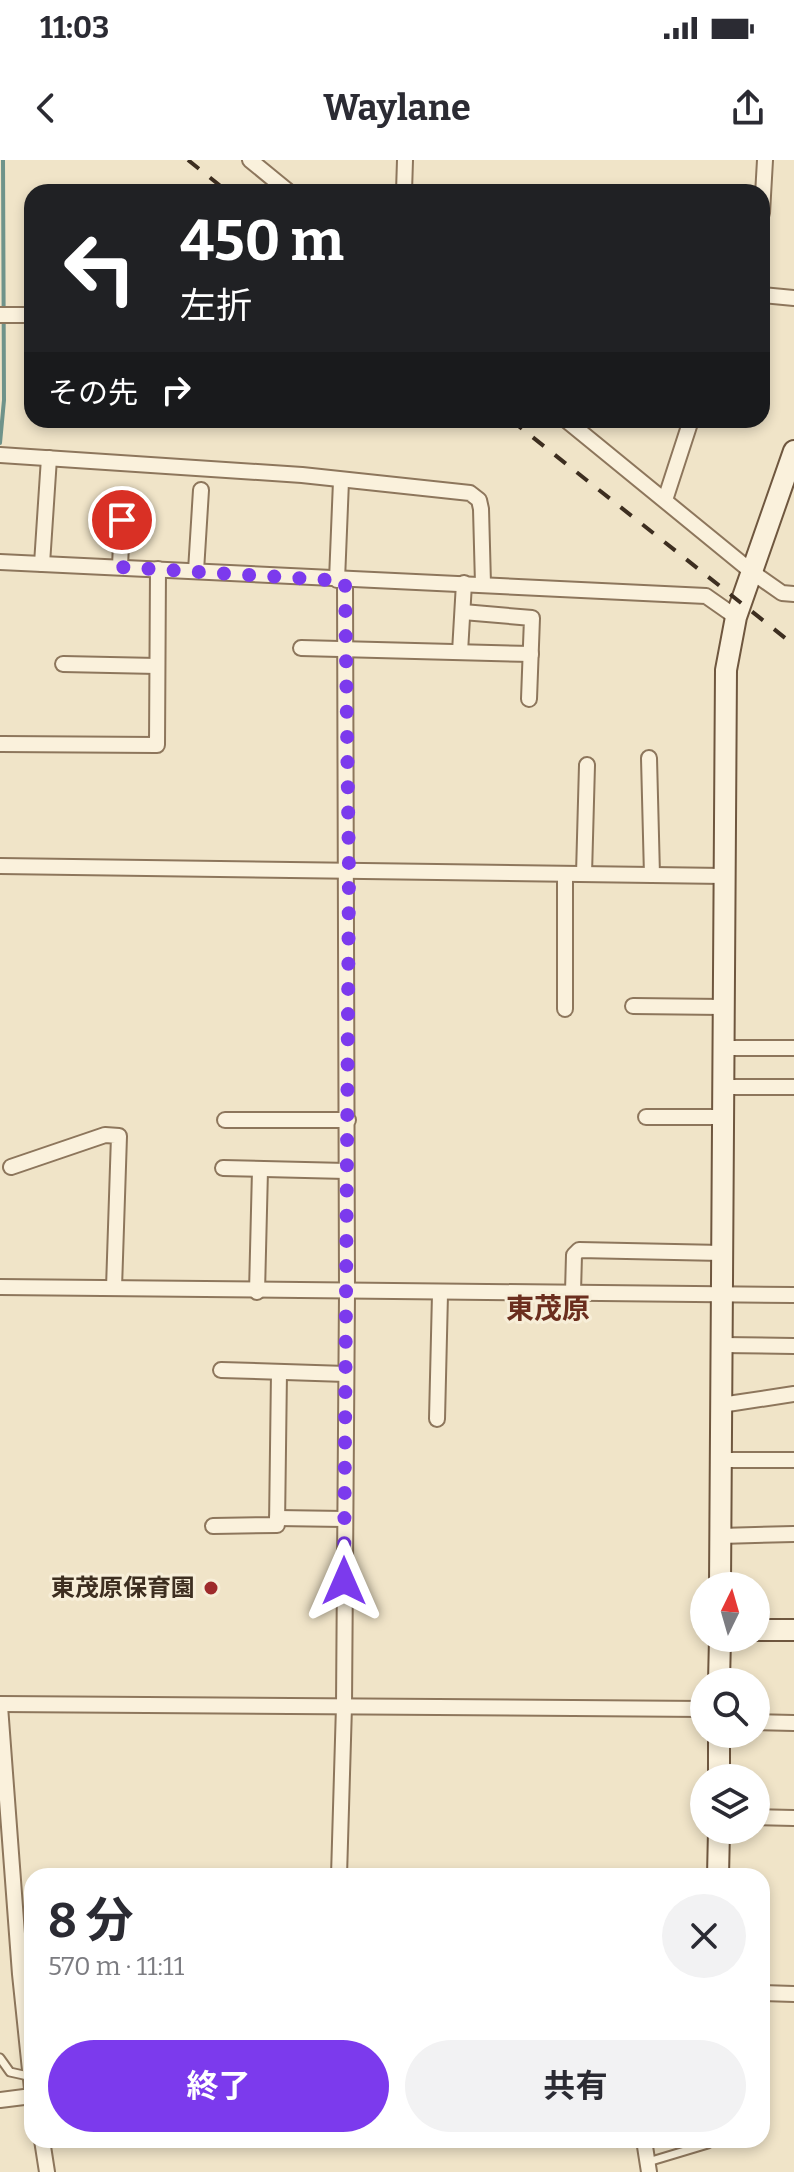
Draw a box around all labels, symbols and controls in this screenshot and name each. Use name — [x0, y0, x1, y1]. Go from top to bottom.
text: 11:03 — [40, 10, 109, 46]
icon: back — [24, 86, 68, 130]
text: Waylane — [323, 86, 471, 130]
icon: share — [726, 86, 770, 130]
text: 450 m — [180, 208, 344, 275]
icon: left — [48, 216, 152, 320]
text: 左折 — [180, 284, 252, 328]
icon: right — [154, 368, 198, 412]
text: その先 — [48, 375, 138, 411]
pin — [88, 486, 156, 554]
icon: arrive — [100, 498, 144, 542]
district label: 東茂原 — [506, 1292, 590, 1325]
position arrow — [302, 1539, 386, 1623]
north arrow — [690, 1572, 770, 1652]
map controls — [690, 1572, 770, 1844]
place label: 東茂原保育園 — [51, 1574, 195, 1602]
marker: 東茂原保育園 — [202, 1579, 220, 1597]
button: search — [690, 1668, 770, 1748]
button: layers — [690, 1764, 770, 1844]
text: 8 分 — [48, 1892, 134, 1950]
button: close — [662, 1894, 746, 1978]
text: 570 m · 11:11 — [48, 1951, 184, 1982]
button: 終了 — [48, 2040, 389, 2132]
button: 共有 — [405, 2040, 746, 2132]

